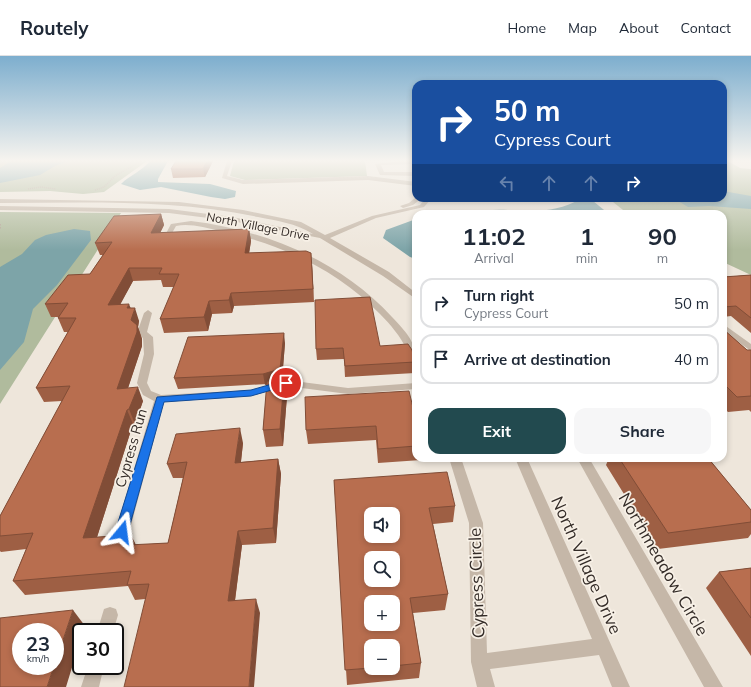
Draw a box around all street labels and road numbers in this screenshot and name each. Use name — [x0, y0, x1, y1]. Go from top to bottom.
street label: North Village Drive — [205, 209, 311, 243]
street label: Cypress Run — [111, 406, 151, 490]
street label: Northmeadow Circle — [614, 489, 714, 639]
street label: North Village Drive — [547, 493, 627, 637]
street label: Cypress Circle — [464, 527, 489, 639]

